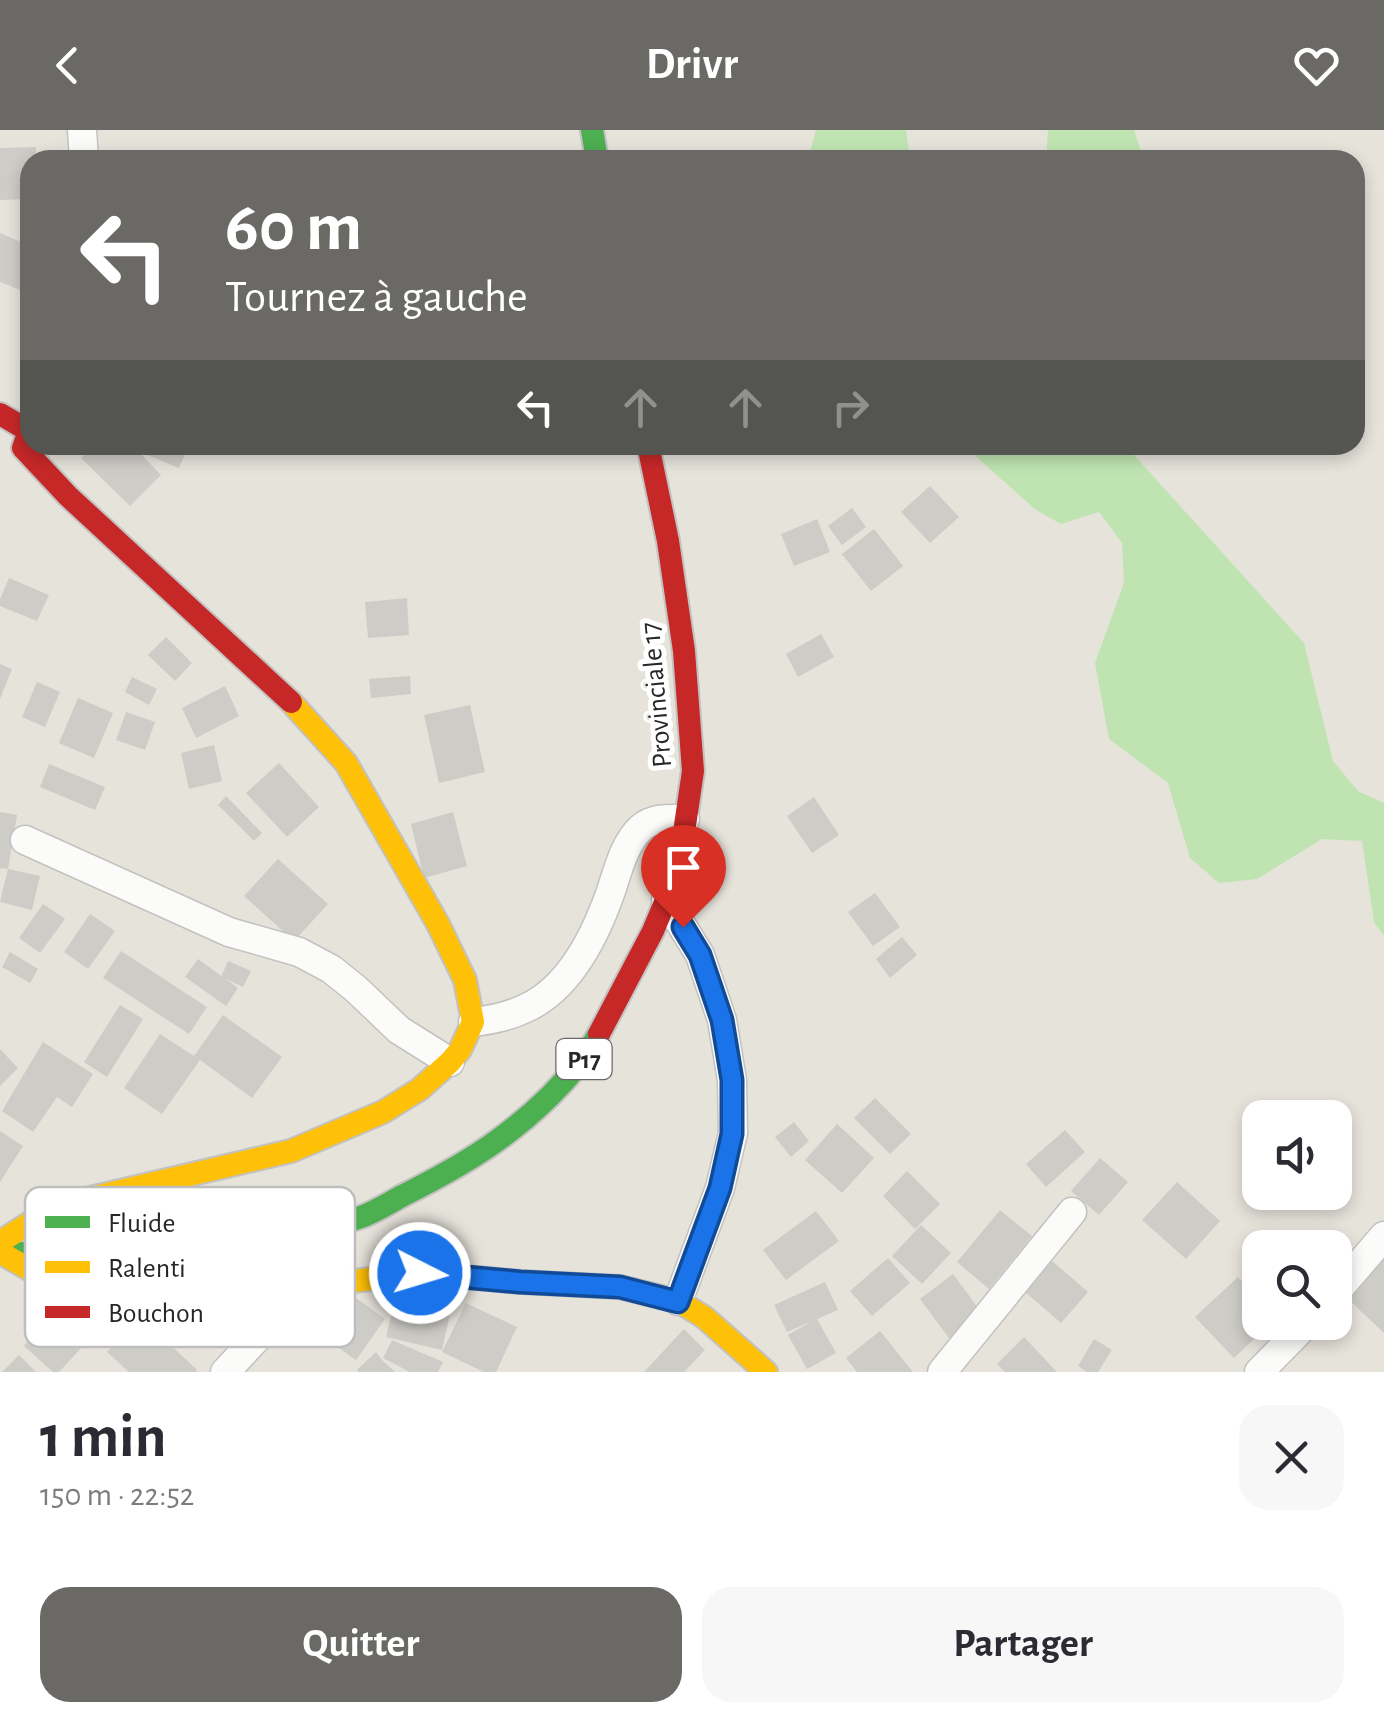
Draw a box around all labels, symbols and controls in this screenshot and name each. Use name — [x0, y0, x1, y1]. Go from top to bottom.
icon: back — [40, 38, 95, 93]
icon: heart — [1289, 38, 1344, 93]
text: Drivr — [646, 42, 738, 87]
icon: left — [60, 190, 190, 320]
text: 60 m — [225, 193, 362, 263]
text: Tournez à gauche — [225, 275, 528, 320]
icon: left — [508, 380, 563, 435]
icon: ahead — [613, 380, 668, 435]
icon: ahead — [718, 380, 773, 435]
icon: right — [823, 380, 878, 435]
street label: Provinciale 17 — [637, 621, 677, 769]
pin — [641, 825, 726, 928]
icon: arrive — [656, 840, 711, 895]
road number: P17 — [556, 1039, 612, 1079]
map controls — [1242, 1100, 1352, 1340]
button: sound — [1242, 1100, 1352, 1210]
legend — [25, 1187, 355, 1347]
text: Fluide — [108, 1210, 176, 1238]
position arrow — [368, 1221, 472, 1325]
button: search — [1242, 1230, 1352, 1340]
text: Ralenti — [108, 1255, 186, 1283]
text: Bouchon — [108, 1300, 204, 1328]
button: close — [1239, 1405, 1344, 1510]
text: 1 min — [40, 1408, 166, 1468]
text: 150 m · 22:52 — [40, 1479, 194, 1511]
button: Quitter — [40, 1587, 682, 1702]
button: Partager — [702, 1587, 1344, 1702]

